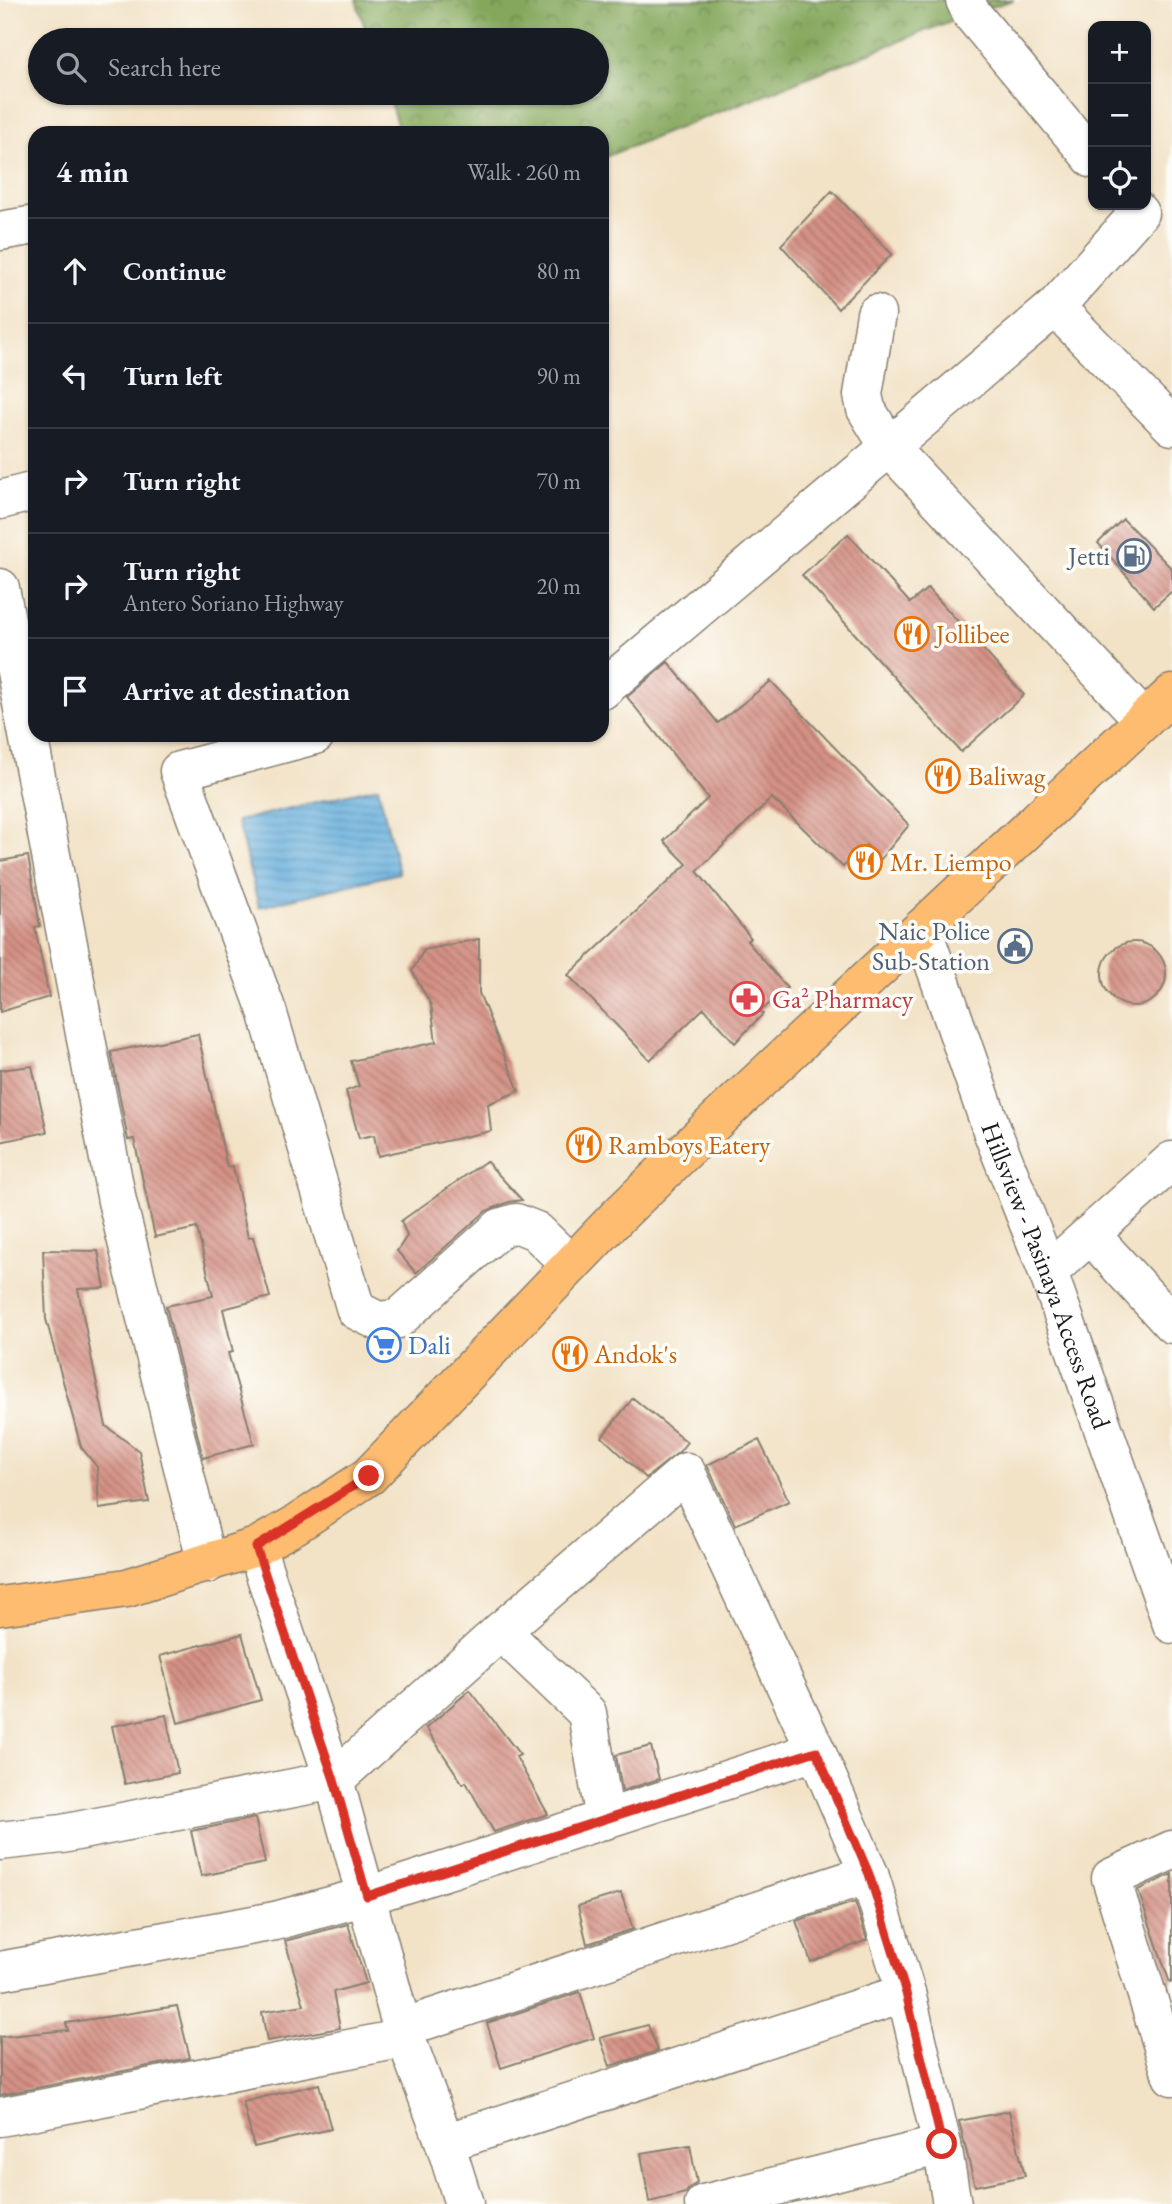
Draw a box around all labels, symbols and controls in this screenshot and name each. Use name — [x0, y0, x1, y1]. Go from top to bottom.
map controls — [1088, 21, 1151, 210]
button: + — [1088, 21, 1151, 84]
search box — [28, 28, 609, 105]
icon: search — [52, 48, 90, 86]
text: Search here — [108, 50, 221, 84]
button: − — [1088, 84, 1151, 147]
button: locate — [1088, 147, 1151, 210]
text: 4 min — [56, 152, 129, 191]
text: Walk · 260 m — [467, 157, 581, 187]
icon: ahead — [56, 252, 94, 290]
text: Continue — [123, 254, 226, 288]
text: 80 m — [536, 256, 581, 286]
icon: left — [56, 357, 94, 395]
text: Turn left — [123, 359, 222, 393]
text: 90 m — [536, 361, 581, 391]
icon: right — [56, 462, 94, 500]
text: Turn right — [123, 464, 241, 498]
text: 70 m — [536, 466, 581, 496]
fuel station icon: Jetti — [1115, 537, 1153, 575]
place label: Jetti — [1066, 539, 1110, 573]
text: Turn right — [123, 554, 241, 588]
icon: right — [56, 567, 94, 605]
text: 20 m — [536, 571, 581, 601]
text: Antero Soriano Highway — [123, 588, 344, 618]
restaurant icon: Jollibee — [893, 615, 931, 653]
place label: Jollibee — [934, 617, 1010, 651]
icon: arrive — [56, 672, 94, 710]
text: Arrive at destination — [123, 674, 350, 708]
restaurant icon: Baliwag — [924, 757, 962, 795]
place label: Baliwag — [968, 759, 1046, 793]
restaurant icon: Mr. Liempo — [846, 843, 884, 881]
place label: Mr. Liempo — [890, 845, 1012, 879]
place label: Naic Police Sub-Station — [872, 914, 990, 978]
public building icon: Naic Police Sub-Station — [996, 927, 1034, 965]
pharmacy icon: Ga² Pharmacy — [728, 980, 766, 1018]
place label: Ga² Pharmacy — [772, 982, 914, 1016]
street label: Hillsview - Pasinaya Access Road — [973, 1118, 1119, 1434]
restaurant icon: Ramboys Eatery — [565, 1126, 603, 1164]
place label: Ramboys Eatery — [608, 1128, 771, 1162]
supermarket icon: Dali — [365, 1326, 403, 1364]
place label: Dali — [408, 1328, 451, 1362]
restaurant icon: Andok's — [551, 1335, 589, 1373]
place label: Andok's — [593, 1337, 677, 1371]
route end — [353, 1460, 384, 1491]
route start — [926, 2128, 957, 2159]

